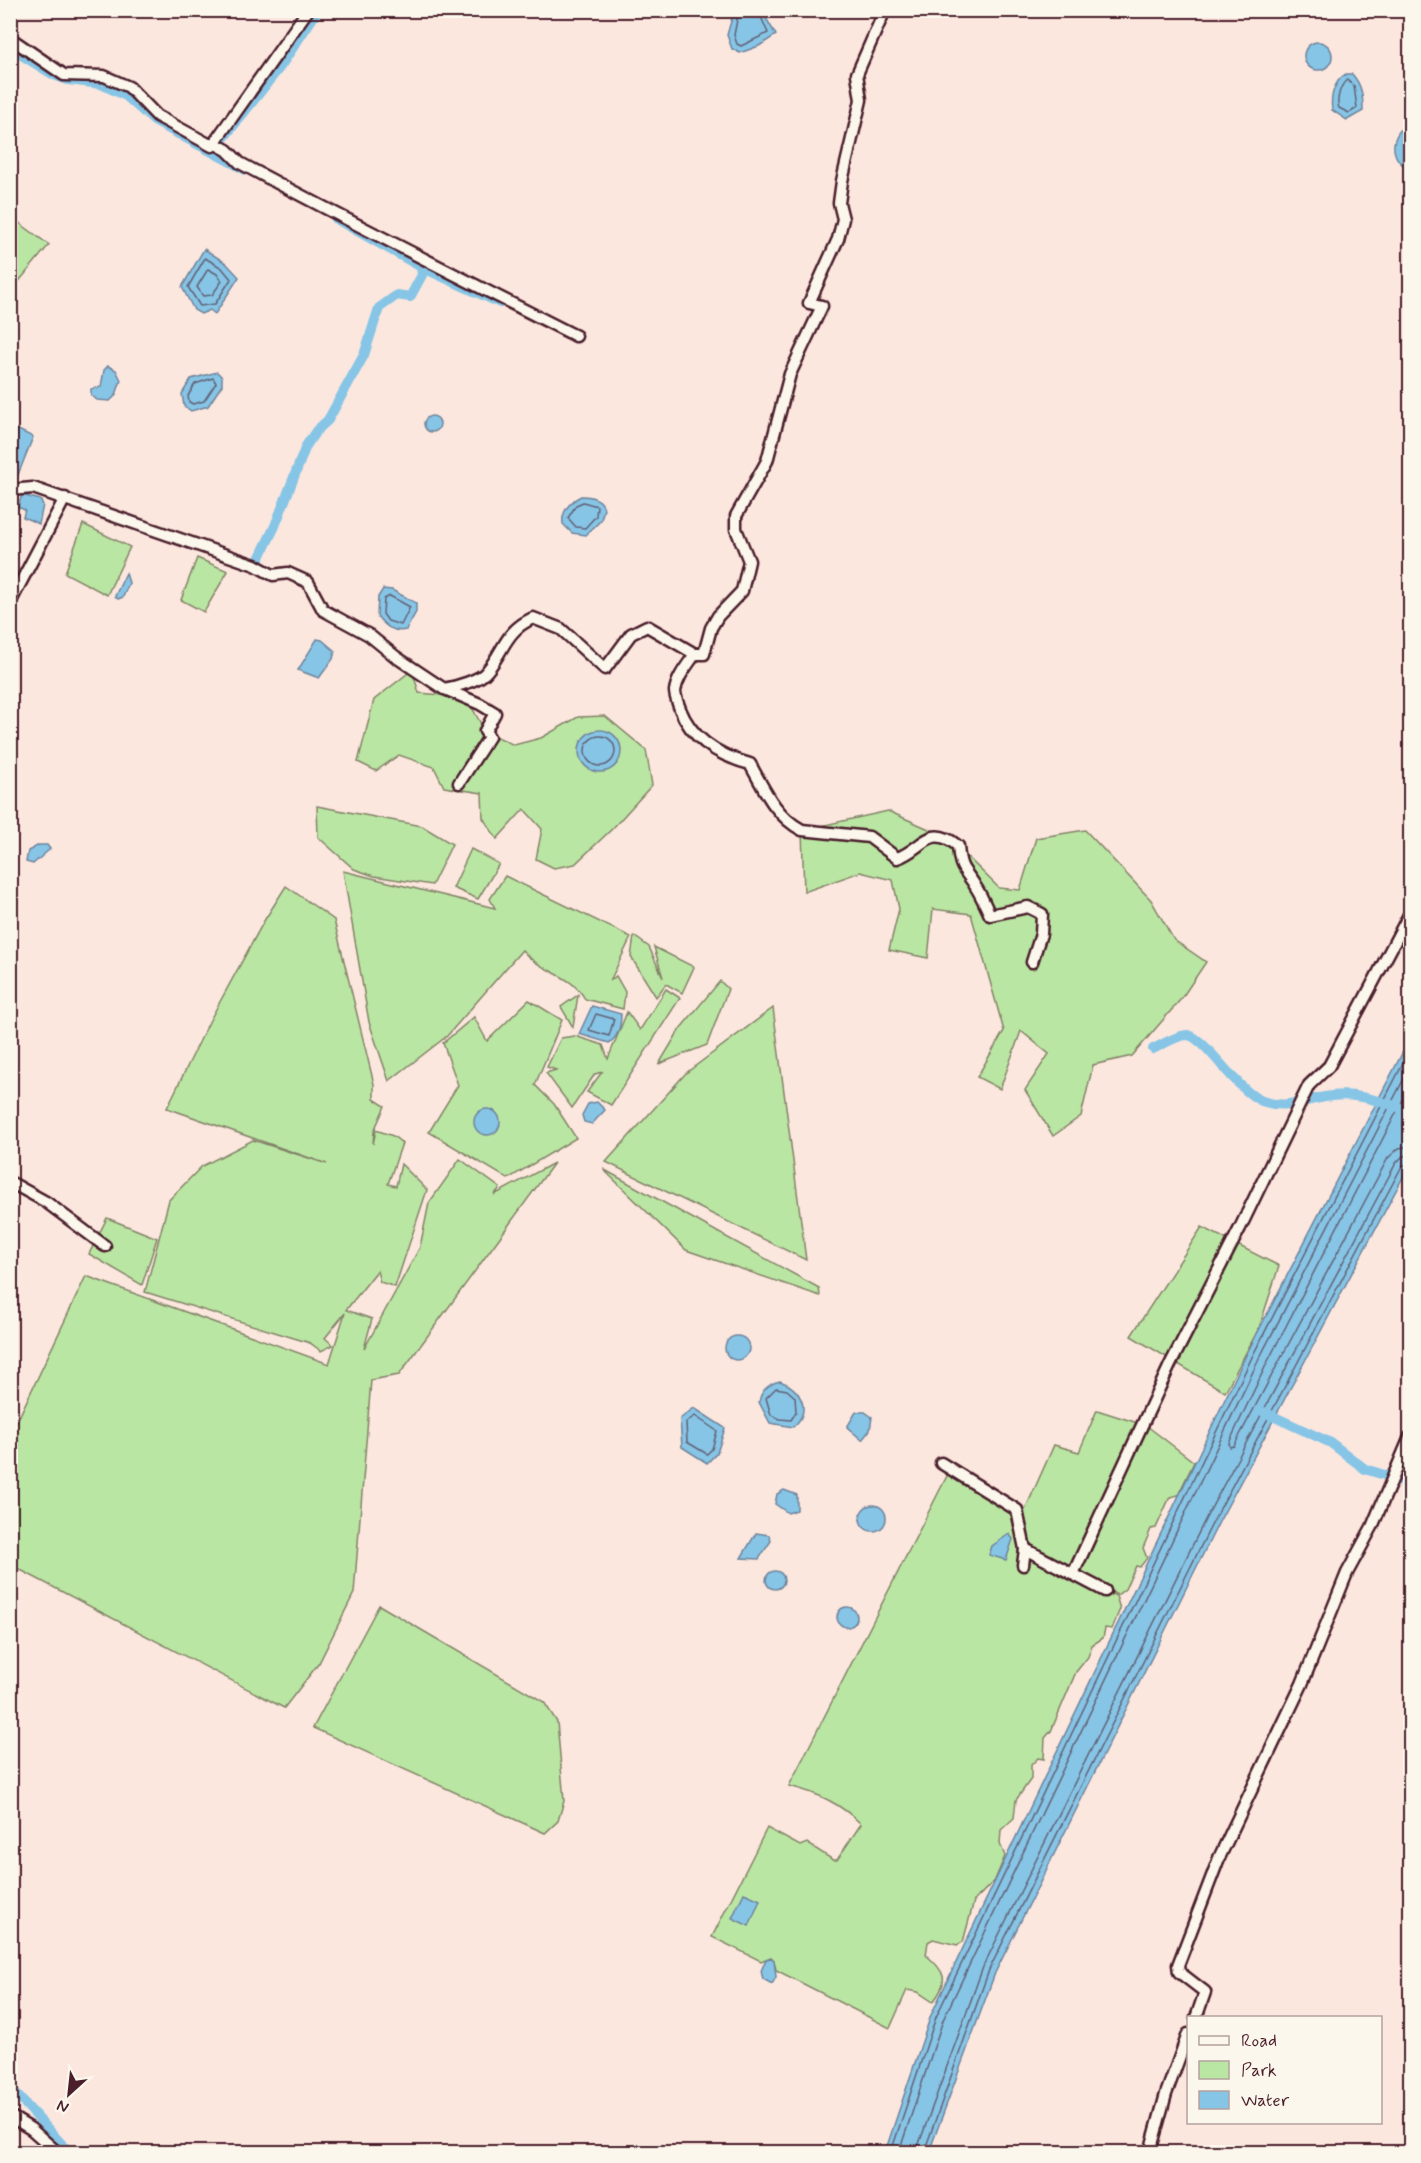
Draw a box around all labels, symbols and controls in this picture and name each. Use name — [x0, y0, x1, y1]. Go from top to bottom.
legend — [1187, 2016, 1382, 2124]
text: Road — [1241, 2029, 1277, 2053]
text: Park — [1241, 2059, 1277, 2083]
north arrow — [39, 2064, 99, 2124]
text: Water — [1241, 2089, 1290, 2113]
text: N — [53, 2094, 72, 2118]

